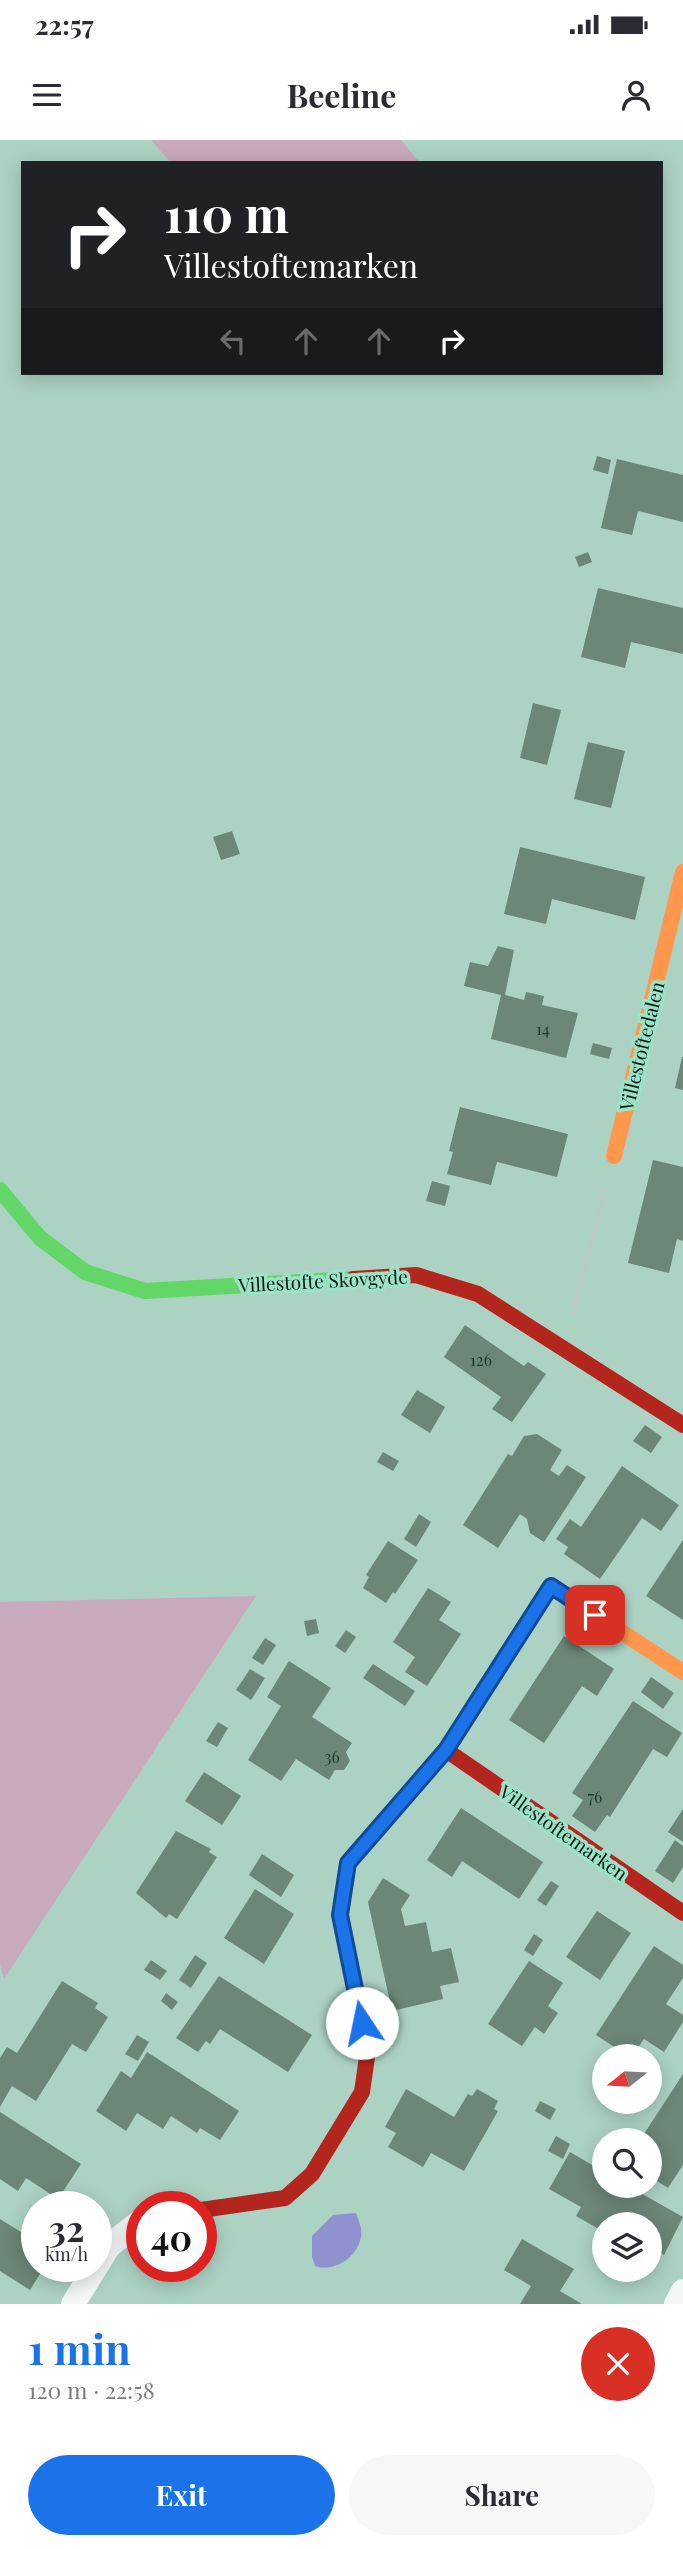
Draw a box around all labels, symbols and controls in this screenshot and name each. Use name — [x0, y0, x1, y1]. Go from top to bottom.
text: 22:57 — [35, 7, 94, 42]
text: Beeline — [287, 73, 396, 116]
icon: menu — [28, 76, 66, 114]
icon: person — [617, 76, 655, 114]
text: 110 m — [164, 180, 289, 245]
icon: right — [49, 189, 140, 280]
text: Villestoftemarken — [164, 243, 418, 286]
icon: left — [214, 322, 252, 360]
icon: ahead — [287, 322, 325, 360]
icon: ahead — [360, 322, 398, 360]
icon: right — [433, 322, 471, 360]
street label: Villestoftedalen — [612, 978, 670, 1114]
house number: 14 — [536, 1018, 550, 1039]
street label: Villestofte Skovgyde — [237, 1263, 408, 1297]
house number: 126 — [470, 1349, 492, 1370]
pin — [565, 1585, 625, 1645]
icon: arrive — [576, 1596, 614, 1634]
house number: 36 — [324, 1746, 340, 1767]
street label: Villestoftemarken — [494, 1778, 634, 1886]
house number: 76 — [588, 1786, 602, 1807]
position arrow — [325, 1986, 399, 2060]
north arrow — [592, 2044, 662, 2114]
map controls — [592, 2044, 662, 2282]
button: search — [592, 2128, 662, 2198]
speed limit sign: 40 — [126, 2191, 217, 2282]
text: 32 — [49, 2204, 84, 2251]
button: layers — [592, 2212, 662, 2282]
text: km/h — [45, 2242, 88, 2266]
text: 1 min — [28, 2320, 131, 2376]
button: close — [581, 2327, 655, 2401]
text: 120 m · 22:58 — [28, 2374, 155, 2405]
button: Exit — [28, 2455, 335, 2535]
button: Share — [349, 2455, 655, 2535]

